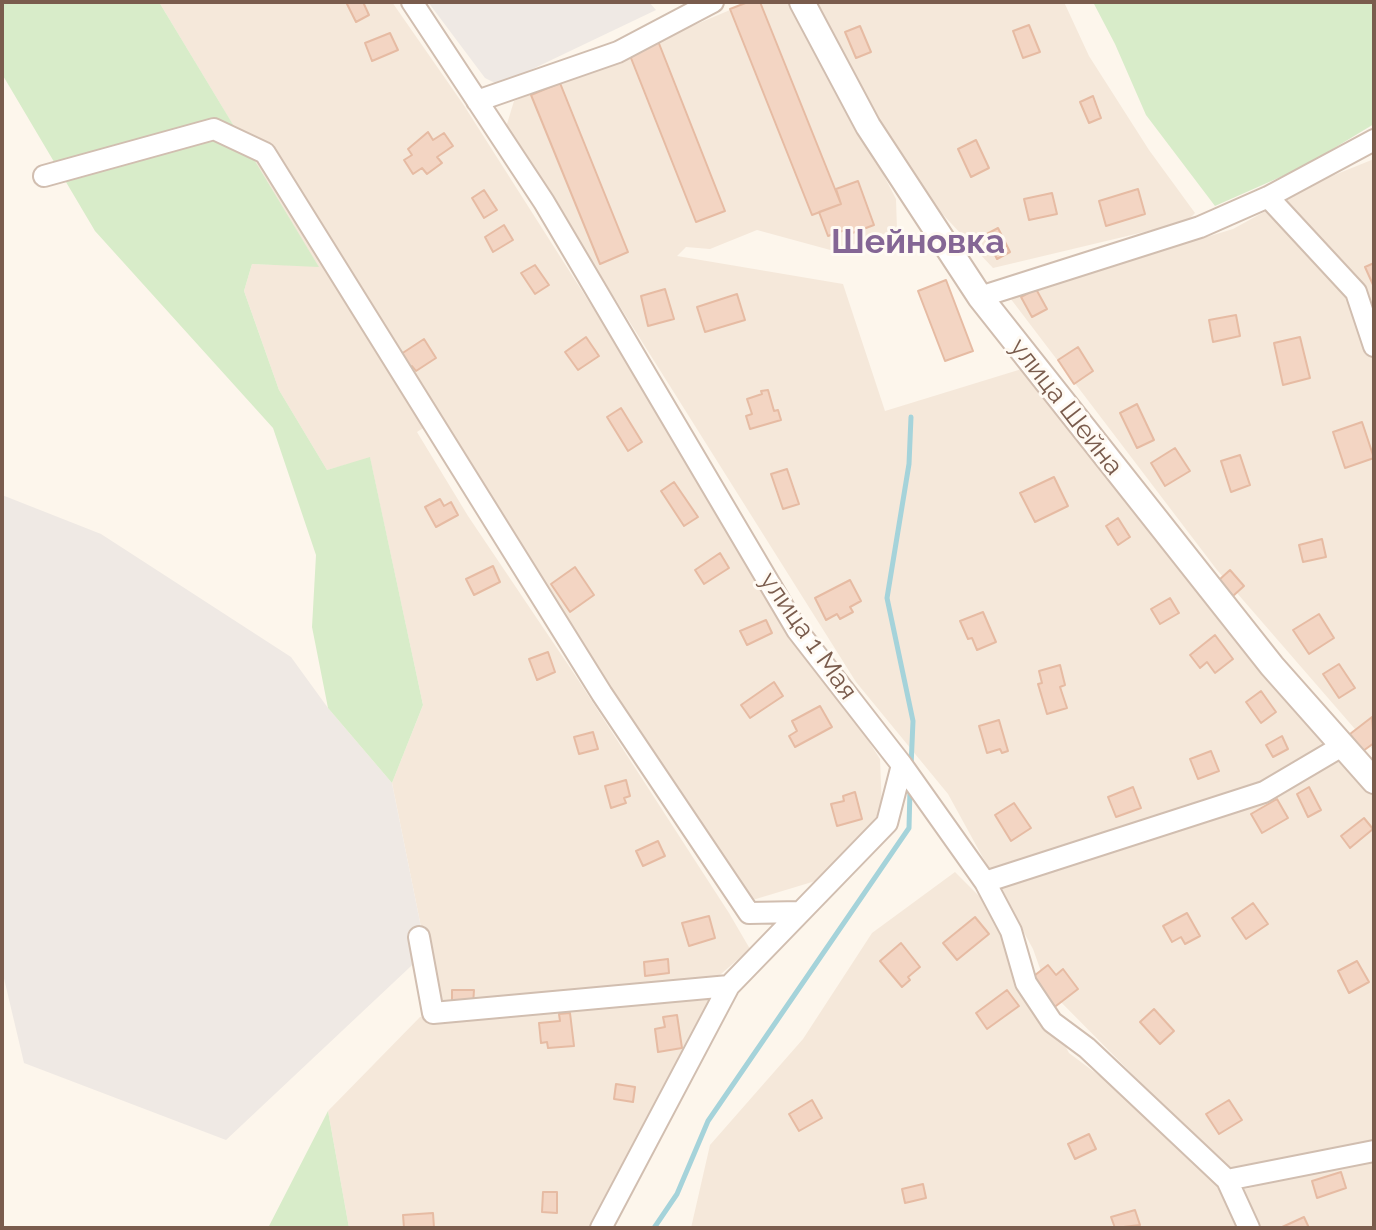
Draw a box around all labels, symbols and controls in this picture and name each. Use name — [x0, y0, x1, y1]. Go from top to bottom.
district label: Шейновка — [831, 223, 1005, 263]
street label: улица Шейна — [1003, 332, 1129, 482]
street label: улица 1 Мая — [753, 566, 863, 706]

